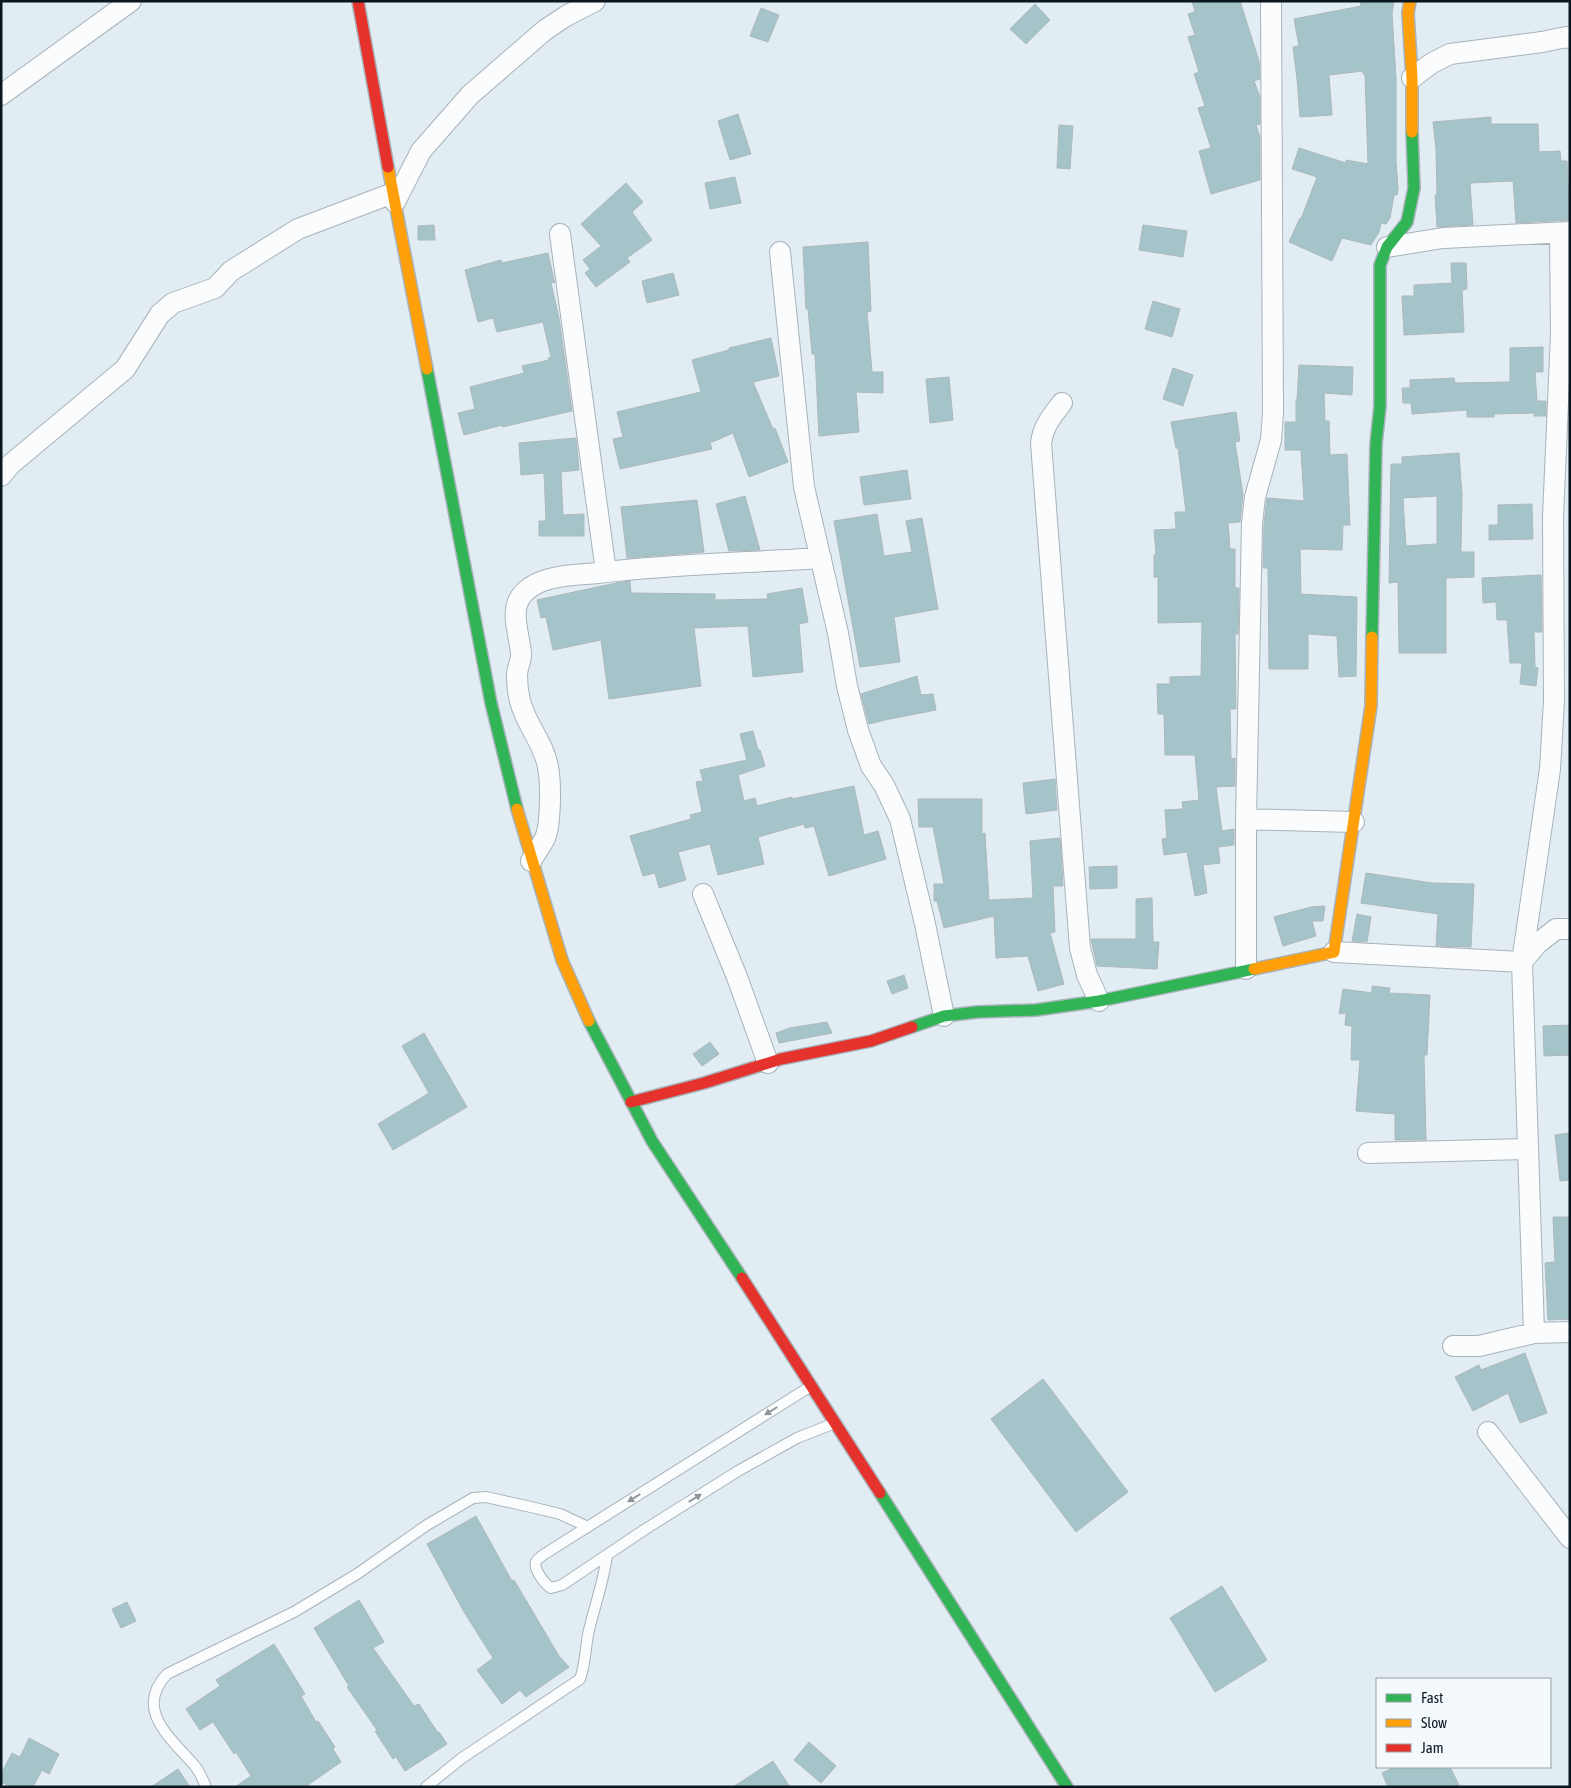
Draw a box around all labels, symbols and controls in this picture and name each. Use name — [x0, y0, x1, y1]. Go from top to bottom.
one-way arrow — [764, 1406, 778, 1416]
one-way arrow — [689, 1493, 702, 1503]
one-way arrow — [627, 1494, 641, 1503]
legend — [1376, 1678, 1551, 1768]
text: Fast — [1421, 1689, 1443, 1706]
text: Slow — [1421, 1714, 1447, 1731]
text: Jam — [1421, 1739, 1444, 1756]

